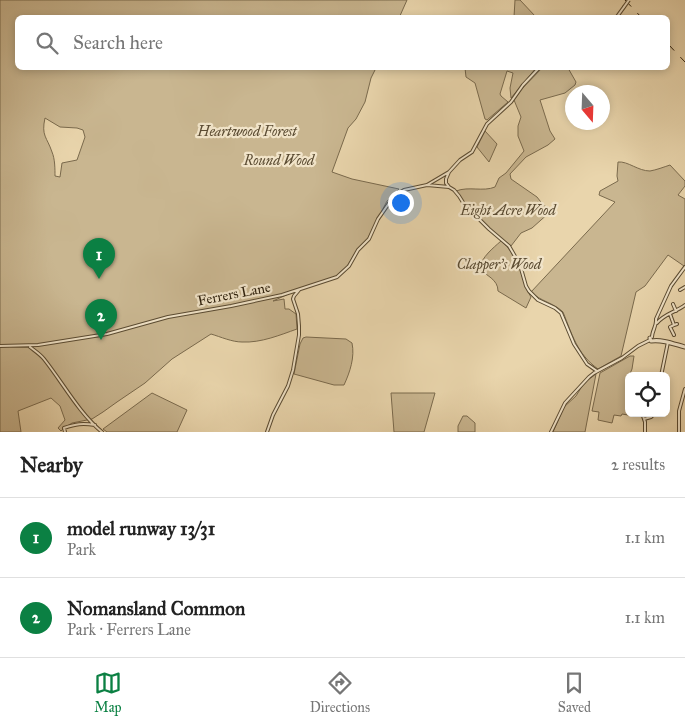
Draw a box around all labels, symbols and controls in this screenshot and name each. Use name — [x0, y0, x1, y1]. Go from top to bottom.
search box — [15, 15, 670, 70]
icon: search — [33, 29, 61, 57]
text: Search here — [73, 31, 163, 54]
north arrow — [565, 85, 610, 130]
park label: Heartwood Forest — [196, 123, 298, 140]
park label: Round Wood — [243, 152, 316, 169]
your location — [388, 190, 414, 216]
park label: Eight Acre Wood — [459, 202, 557, 219]
pin: 1 — [83, 238, 115, 279]
park label: Clapper's Wood — [457, 256, 543, 274]
street label: Ferrers Lane — [196, 279, 272, 309]
pin: 2 — [85, 299, 117, 340]
map controls — [625, 372, 670, 417]
button: locate — [625, 372, 670, 417]
text: Nearby — [20, 452, 83, 478]
text: 2 results — [611, 455, 665, 474]
text: model runway 13/31 — [67, 517, 215, 540]
text: 1 — [33, 528, 39, 547]
text: 1.1 km — [625, 528, 665, 547]
text: Park — [67, 540, 96, 559]
text: Nomansland Common — [67, 597, 245, 620]
text: 2 — [32, 608, 40, 627]
text: 1.1 km — [625, 608, 665, 627]
text: Park · Ferrers Lane — [67, 620, 191, 639]
tab: Map — [94, 669, 122, 716]
tab: Directions — [310, 669, 370, 716]
tab: Saved — [558, 669, 591, 716]

